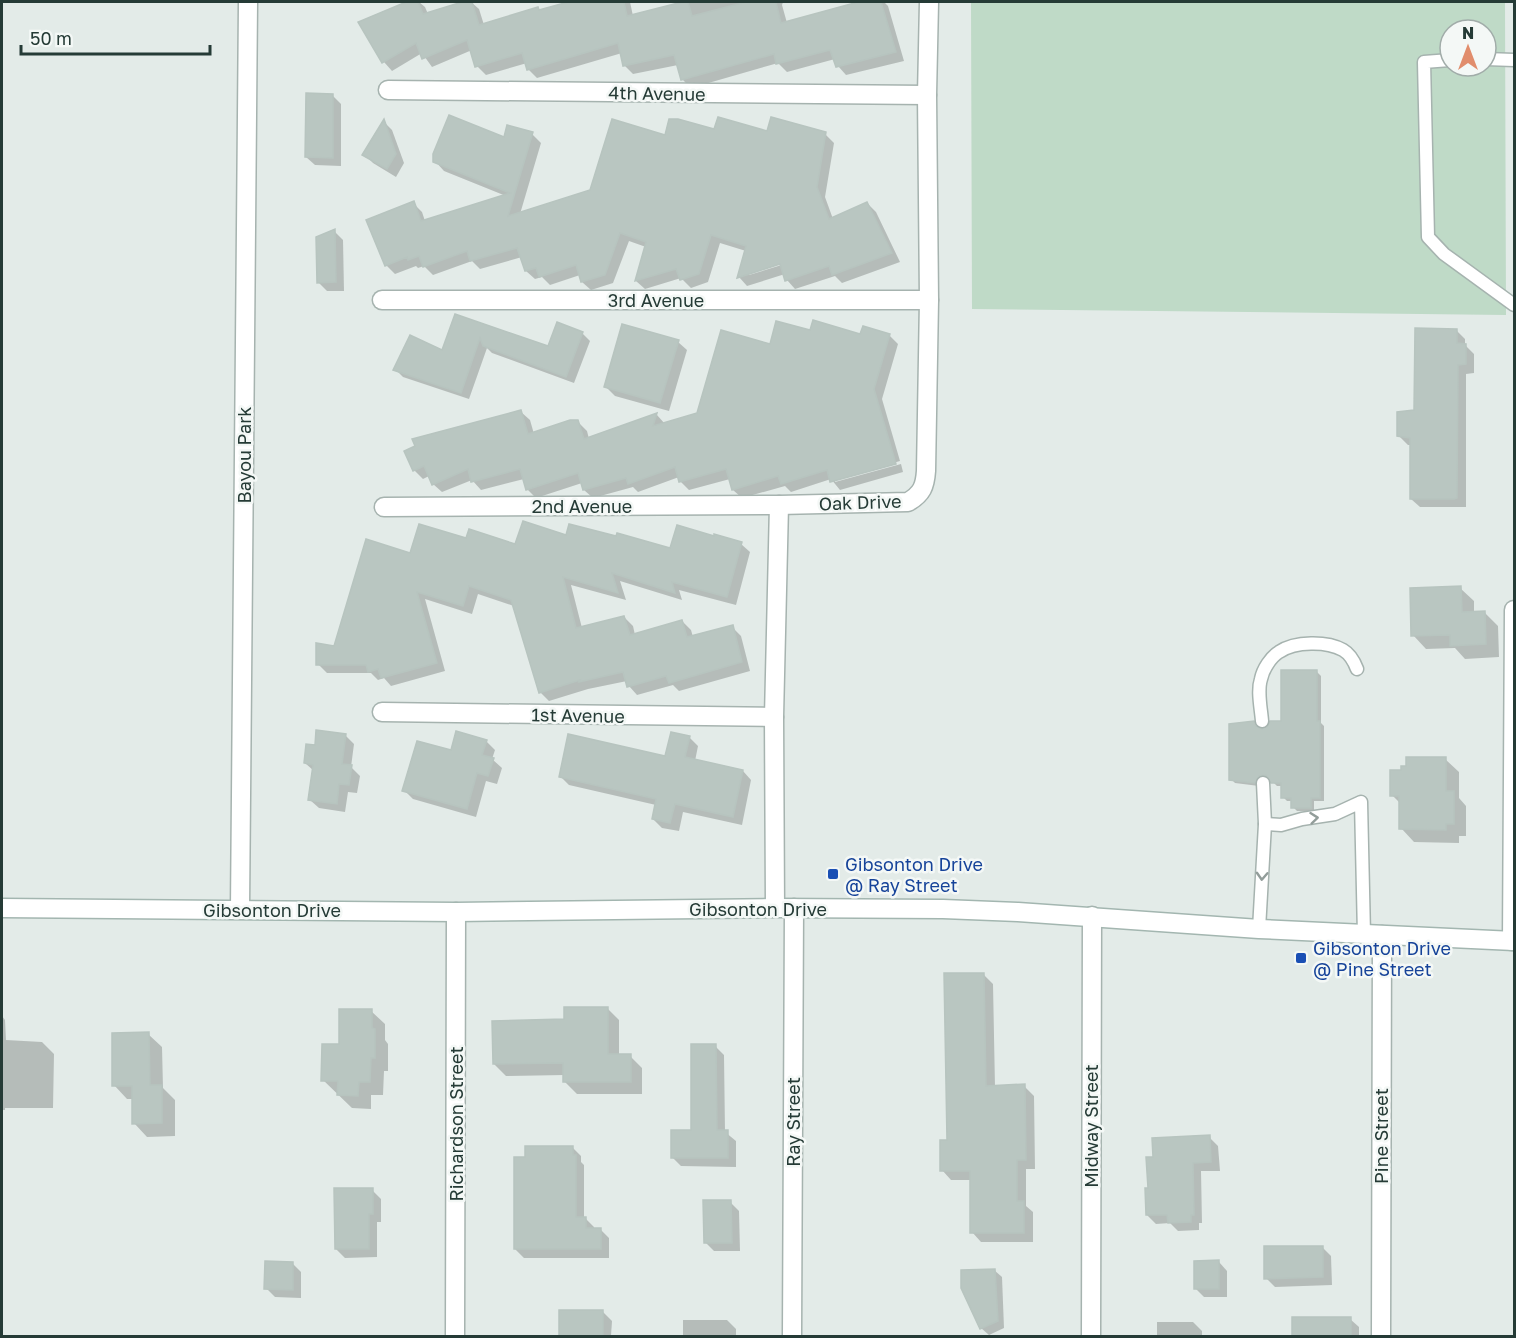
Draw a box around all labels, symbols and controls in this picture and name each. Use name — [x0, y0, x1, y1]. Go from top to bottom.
scale bar — [21, 18, 210, 56]
north arrow — [1438, 18, 1498, 78]
text: N — [1462, 23, 1474, 43]
text: 50 m — [30, 27, 72, 49]
street label: 4th Avenue — [608, 81, 706, 105]
street label: 3rd Avenue — [608, 289, 704, 311]
street label: Bayou Park — [233, 407, 255, 503]
street label: Oak Drive — [818, 490, 902, 514]
street label: 2nd Avenue — [532, 495, 632, 517]
street label: 1st Avenue — [531, 703, 625, 727]
one-way arrow — [1310, 812, 1319, 824]
place label: Gibsonton Drive @ Ray Street — [845, 853, 983, 896]
marker: Gibsonton Drive @ Ray Street — [826, 867, 840, 881]
one-way arrow — [1256, 872, 1269, 881]
street label: Gibsonton Drive — [689, 898, 827, 920]
street label: Gibsonton Drive — [203, 899, 341, 921]
place label: Gibsonton Drive @ Pine Street — [1313, 937, 1451, 980]
marker: Gibsonton Drive @ Pine Street — [1294, 951, 1308, 965]
street label: Richardson Street — [445, 1046, 467, 1202]
street label: Midway Street — [1080, 1064, 1102, 1188]
street label: Ray Street — [782, 1077, 804, 1167]
street label: Pine Street — [1370, 1088, 1392, 1184]

